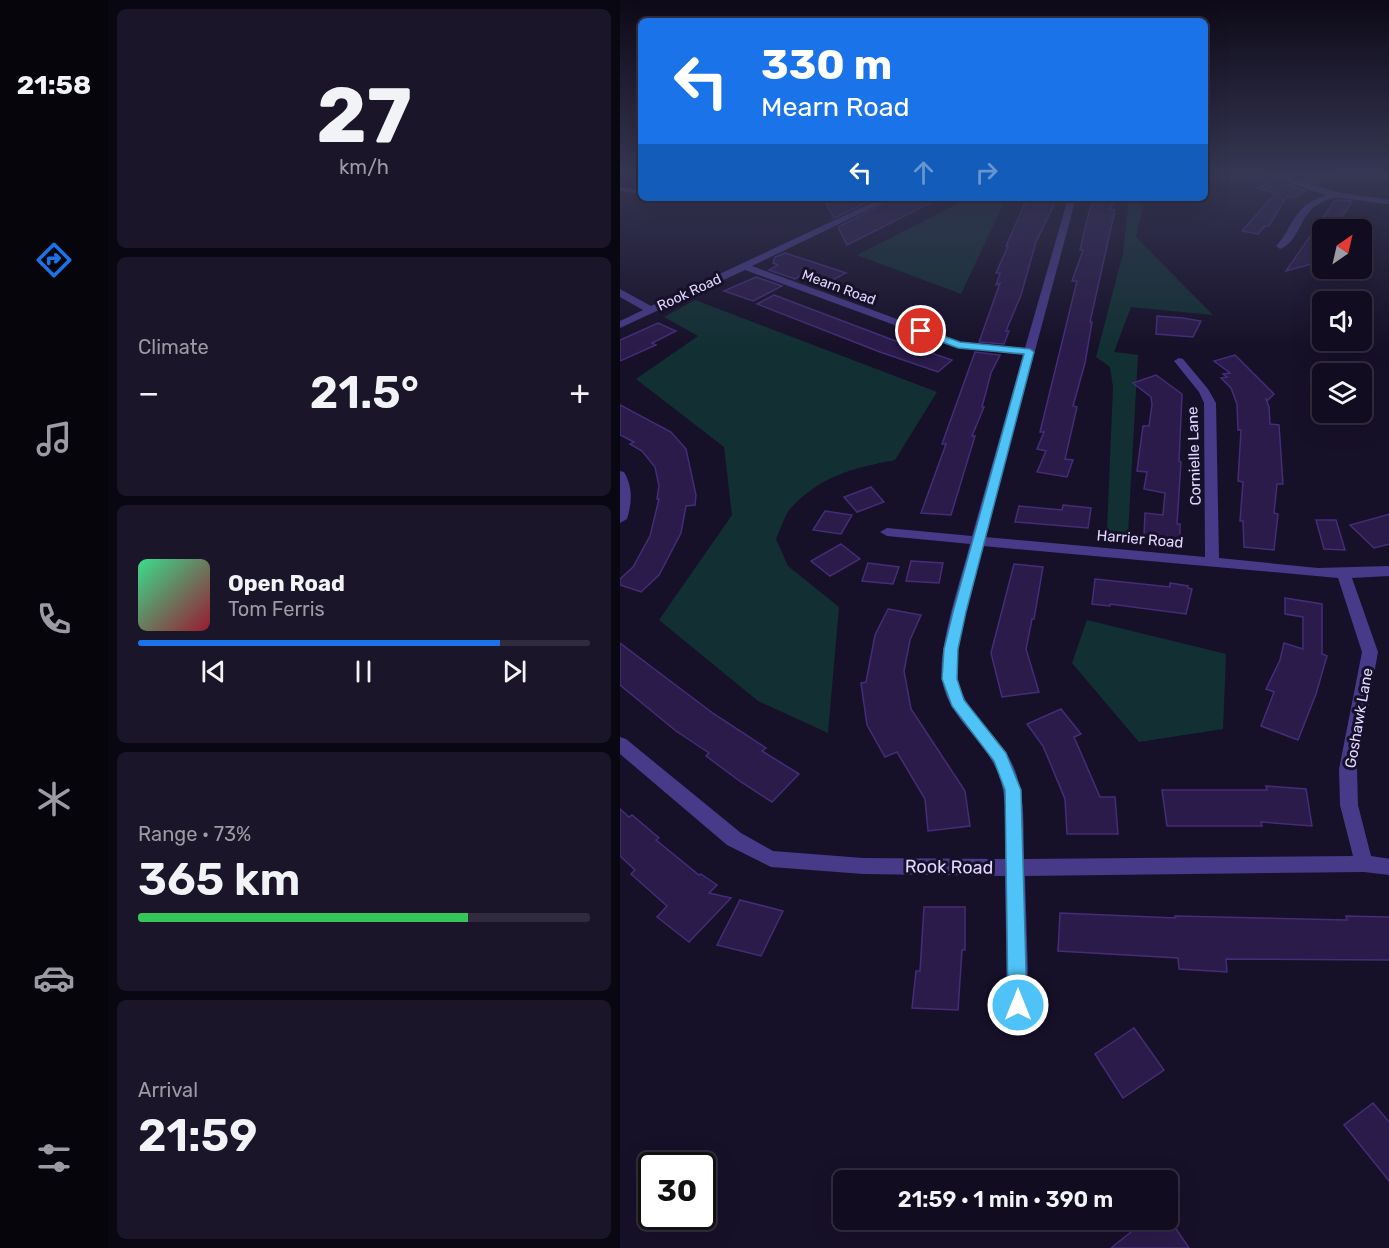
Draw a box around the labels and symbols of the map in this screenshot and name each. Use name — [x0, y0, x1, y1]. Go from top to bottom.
north arrow — [1312, 219, 1372, 279]
street label: Mearn Road — [800, 266, 878, 309]
street label: Rook Road — [654, 270, 724, 315]
pin — [895, 305, 946, 356]
street label: Cornielle Lane — [1183, 406, 1205, 506]
street label: Harrier Road — [1096, 526, 1184, 552]
street label: Goshawk Lane — [1341, 667, 1377, 769]
street label: Rook Road — [905, 855, 993, 879]
position arrow — [986, 973, 1050, 1037]
speed limit sign: 30 — [638, 1152, 716, 1230]

